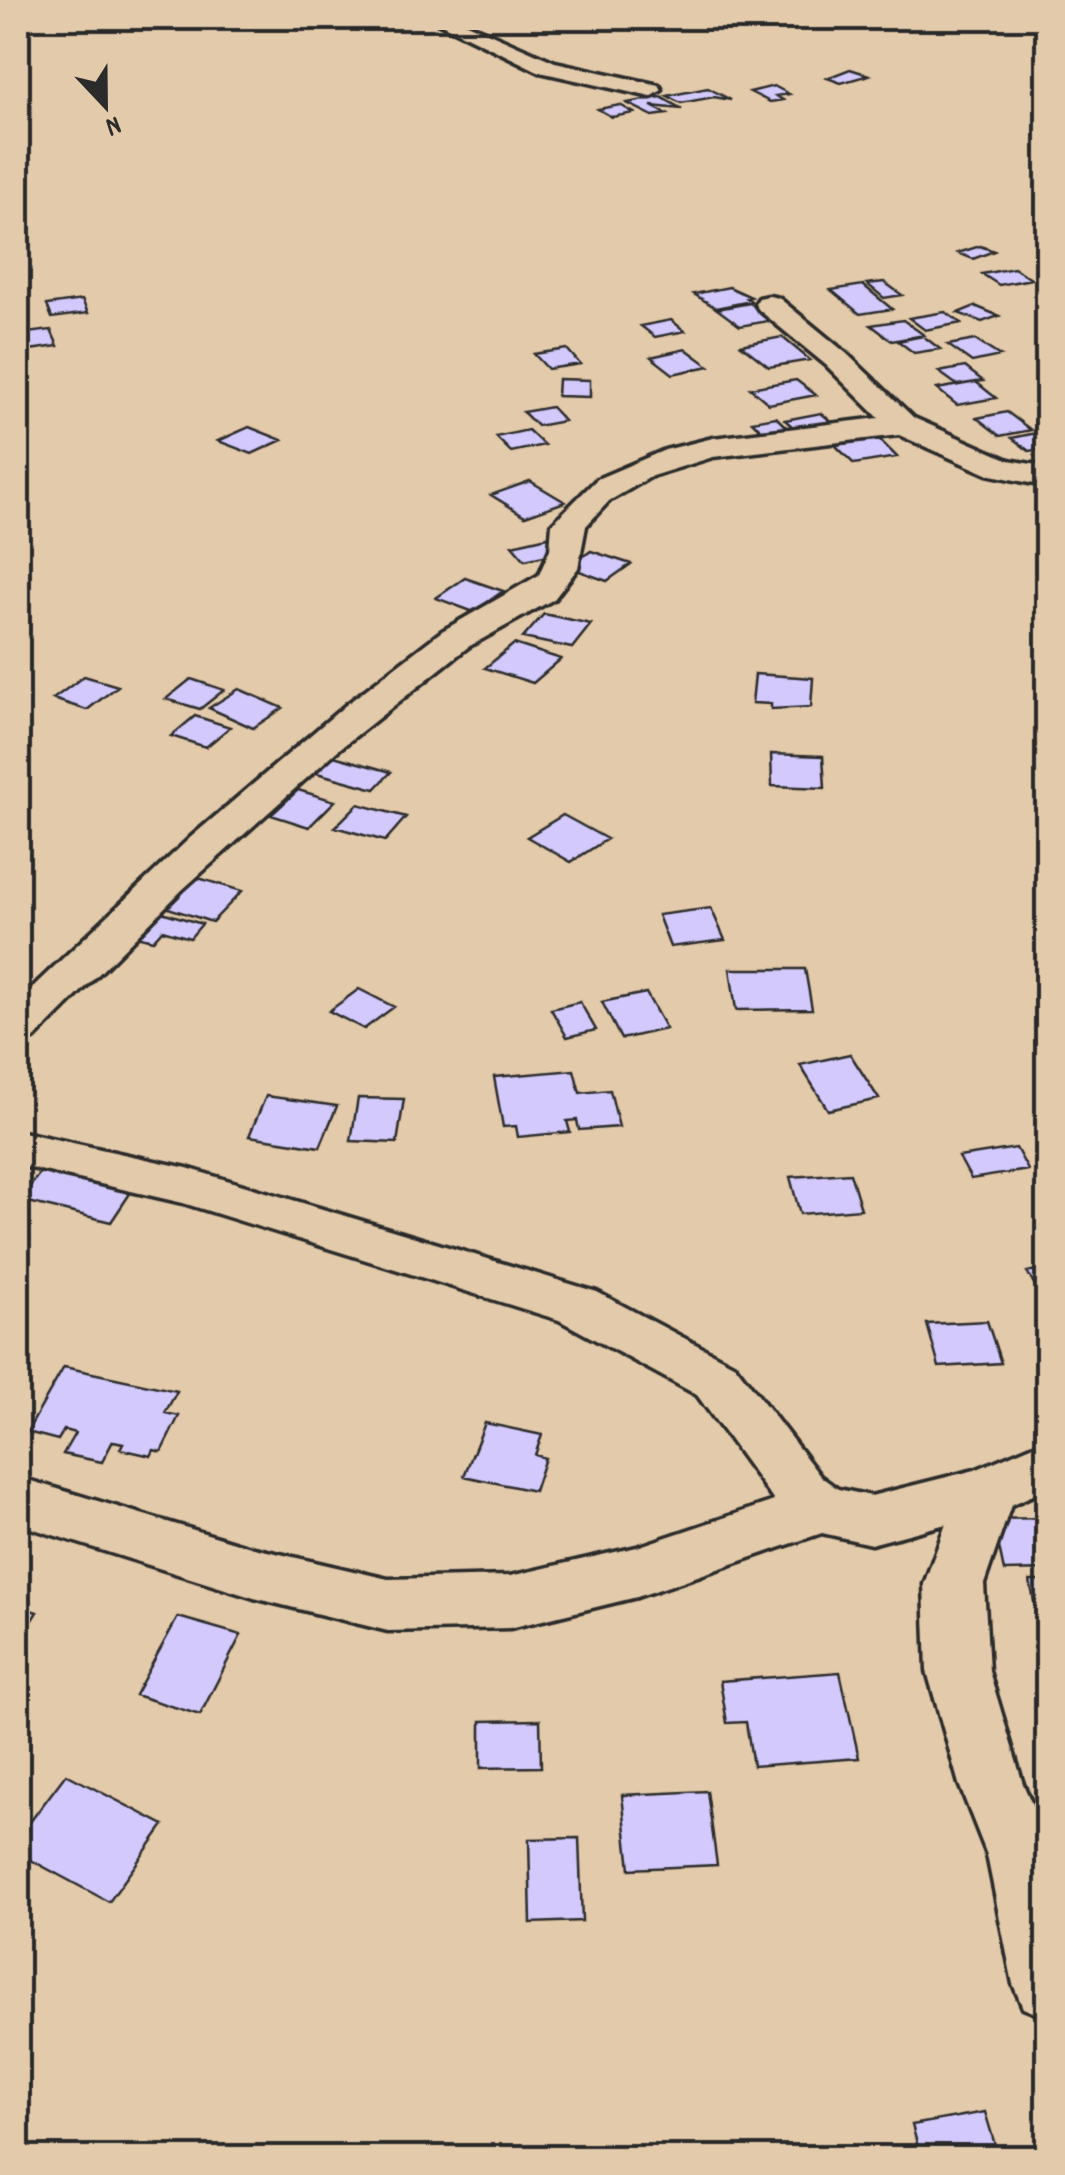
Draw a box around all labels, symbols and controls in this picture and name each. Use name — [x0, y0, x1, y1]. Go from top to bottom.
north arrow — [55, 55, 155, 155]
text: N — [99, 102, 126, 145]

